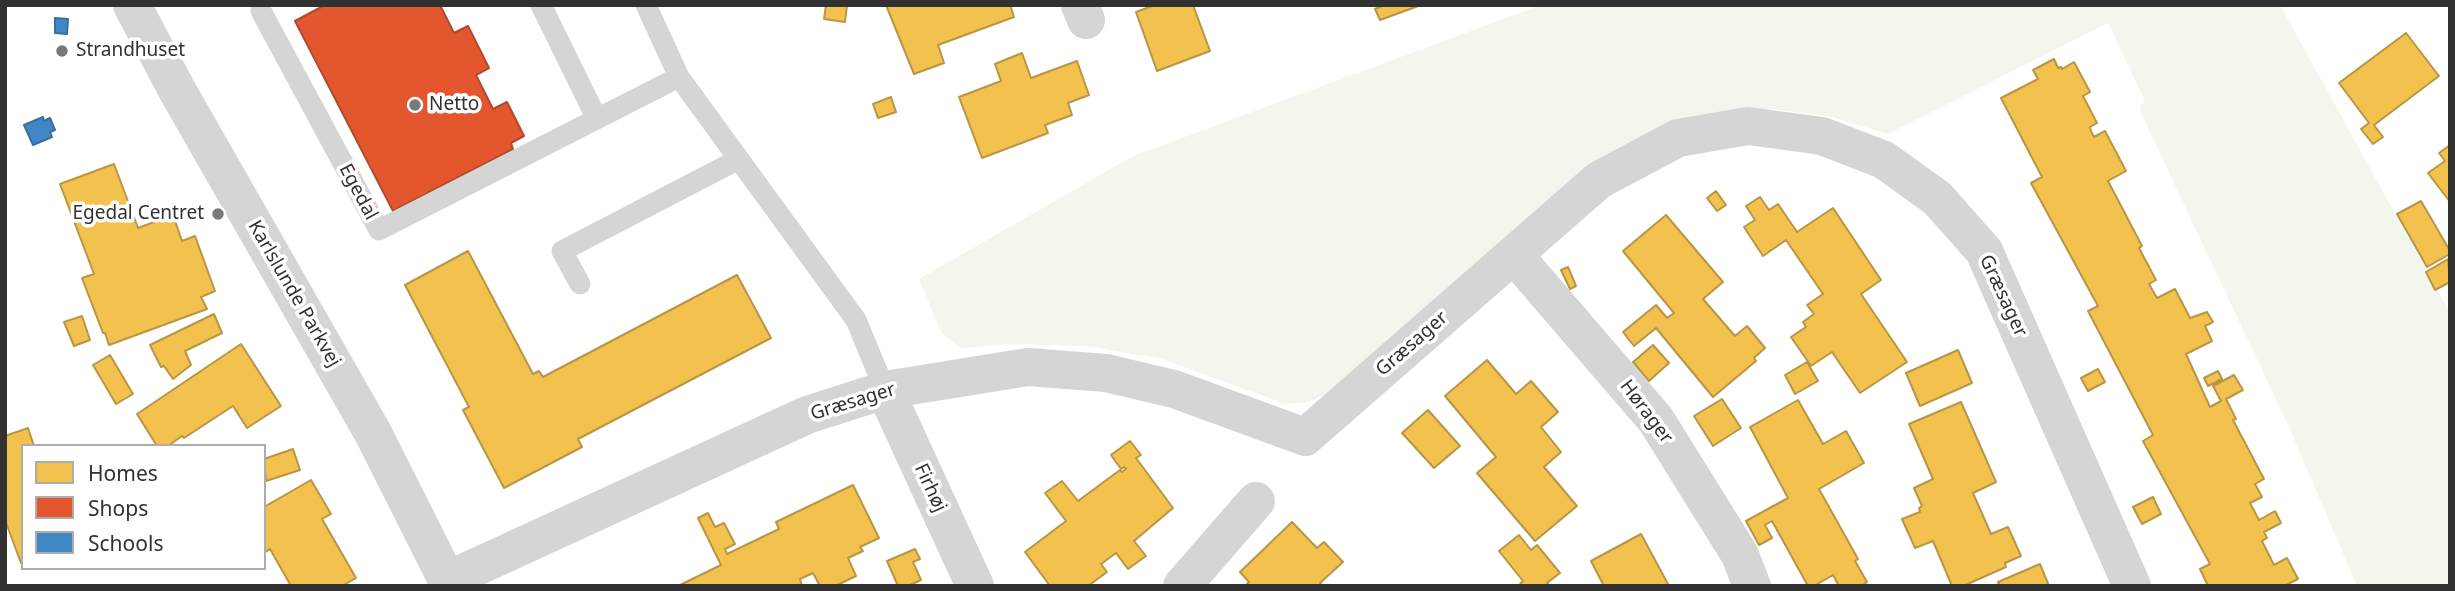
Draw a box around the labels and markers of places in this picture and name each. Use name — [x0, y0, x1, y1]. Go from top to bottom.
place label: Strandhuset — [76, 40, 185, 62]
marker: Strandhuset — [54, 43, 70, 59]
place label: Netto — [429, 94, 479, 116]
marker: Netto — [407, 97, 423, 113]
place label: Egedal Centret — [72, 203, 204, 225]
marker: Egedal Centret — [210, 206, 226, 222]

